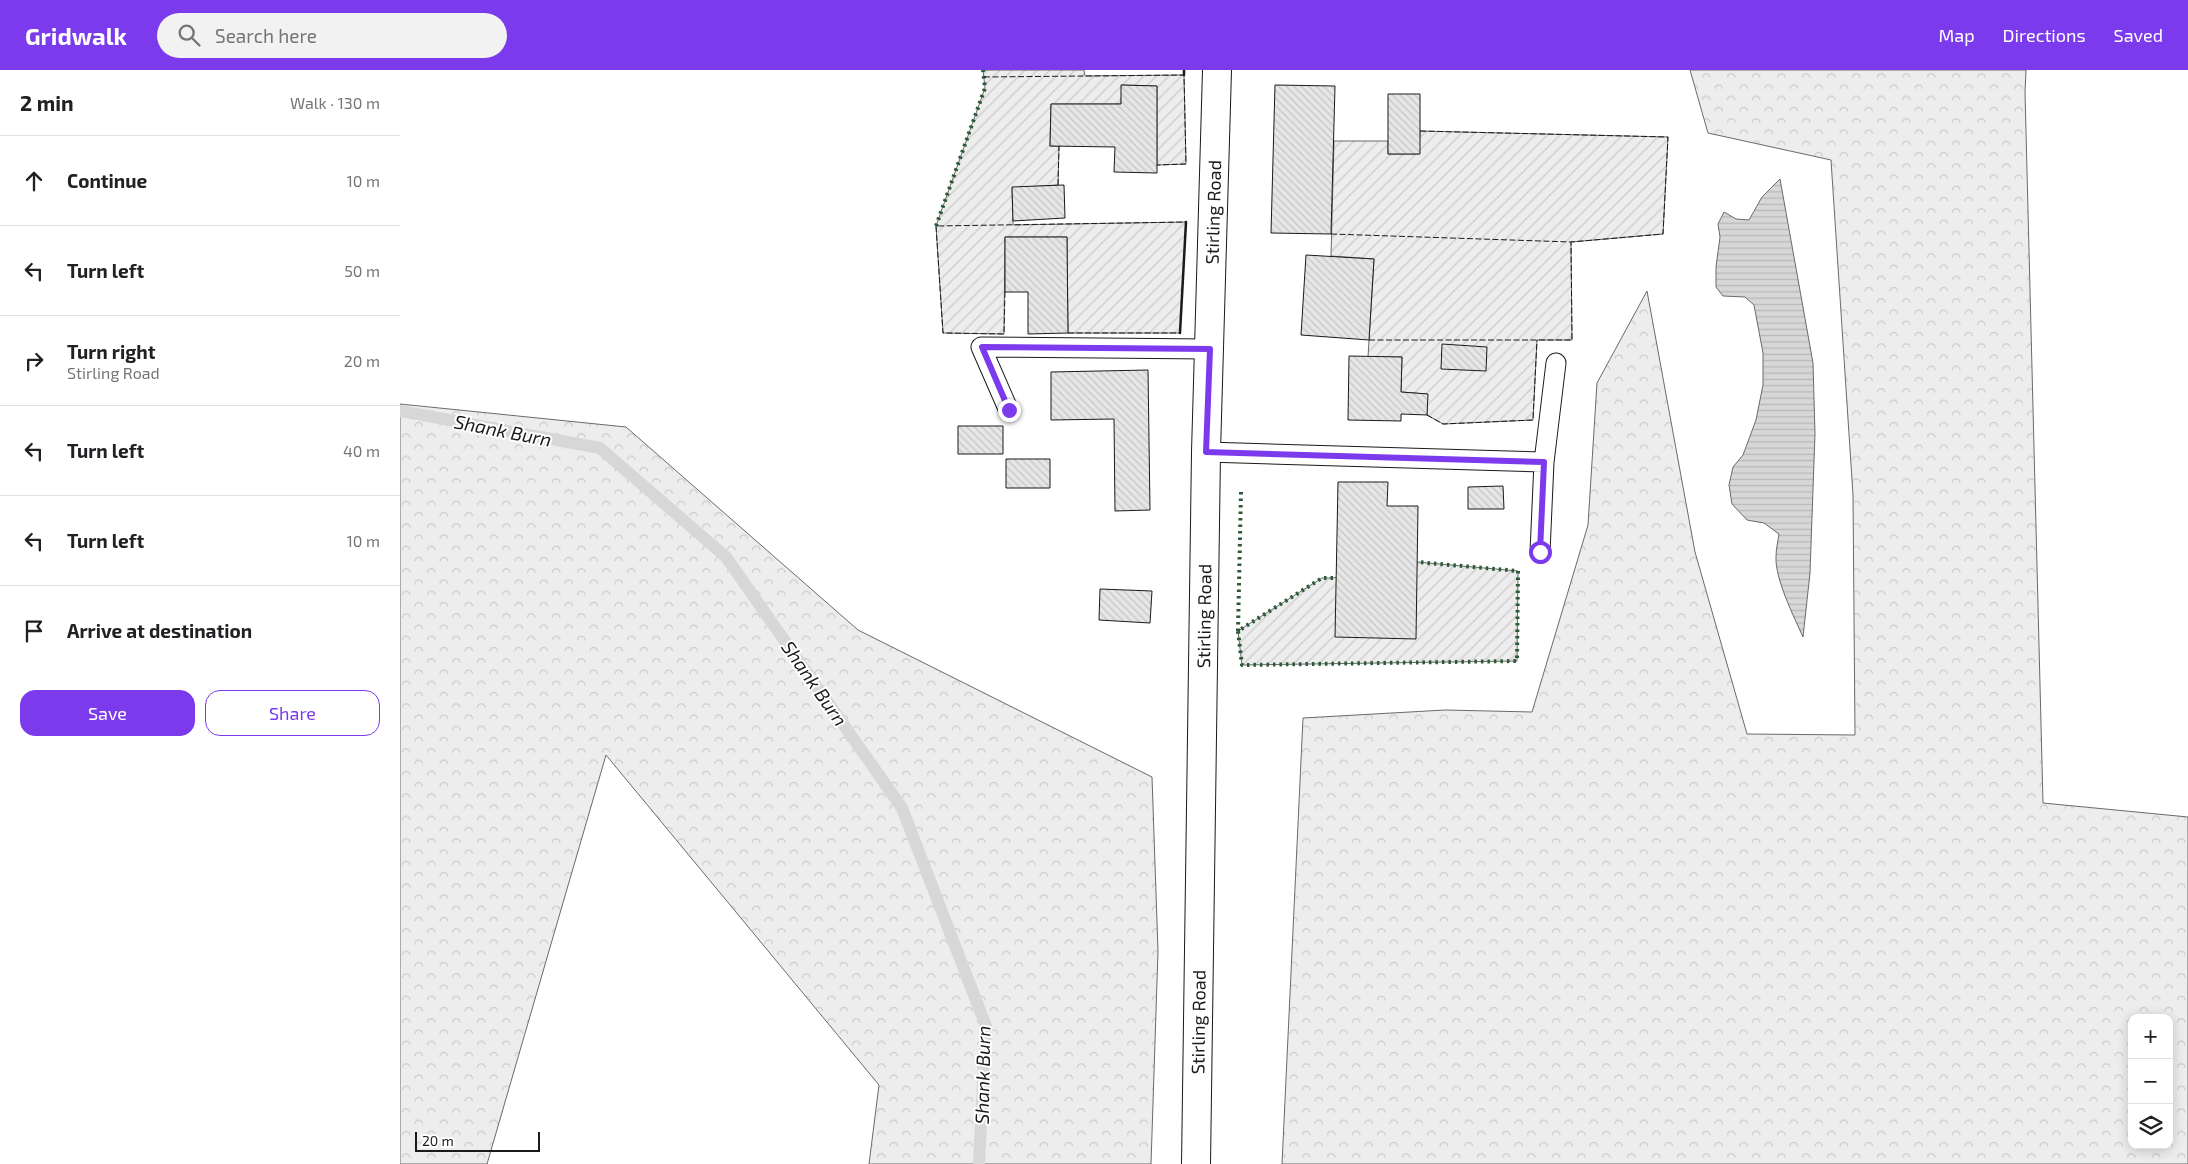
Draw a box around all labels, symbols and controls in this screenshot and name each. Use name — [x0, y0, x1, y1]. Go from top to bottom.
search box — [157, 13, 507, 58]
text: Gridwalk — [25, 21, 127, 50]
icon: search — [175, 21, 203, 49]
text: Search here — [215, 24, 317, 47]
text: Map — [1938, 24, 1975, 46]
text: Directions — [2003, 24, 2086, 46]
text: Saved — [2114, 24, 2163, 46]
text: 2 min — [20, 90, 74, 115]
text: Walk · 130 m — [290, 93, 380, 112]
street label: Stirling Road — [1200, 160, 1225, 265]
icon: ahead — [20, 167, 48, 195]
text: Continue — [67, 169, 147, 192]
text: 10 m — [346, 171, 380, 190]
icon: left — [20, 257, 48, 285]
text: Turn left — [67, 259, 144, 282]
text: 50 m — [344, 261, 380, 280]
text: Turn right — [67, 340, 155, 363]
icon: right — [20, 347, 48, 375]
text: 20 m — [344, 351, 380, 370]
text: Stirling Road — [67, 363, 160, 382]
route end — [998, 399, 1021, 422]
water label: Shank Burn — [452, 409, 554, 451]
icon: left — [20, 437, 48, 465]
text: Turn left — [67, 439, 144, 462]
text: 40 m — [343, 441, 380, 460]
icon: left — [20, 527, 48, 555]
text: Turn left — [67, 529, 144, 552]
text: 10 m — [346, 531, 380, 550]
route start — [1529, 541, 1552, 564]
street label: Stirling Road — [1192, 564, 1215, 668]
icon: arrive — [20, 617, 48, 645]
text: Arrive at destination — [67, 619, 252, 642]
water label: Shank Burn — [777, 636, 853, 730]
button: Save — [20, 690, 195, 736]
button: Share — [205, 690, 380, 736]
street label: Stirling Road — [1186, 970, 1210, 1074]
map controls — [2128, 1014, 2173, 1149]
button: + — [2128, 1014, 2173, 1059]
water label: Shank Burn — [970, 1025, 994, 1125]
button: − — [2128, 1059, 2173, 1104]
button: layers — [2128, 1104, 2173, 1149]
scale bar — [415, 1129, 540, 1152]
text: 20 m — [422, 1132, 454, 1149]

